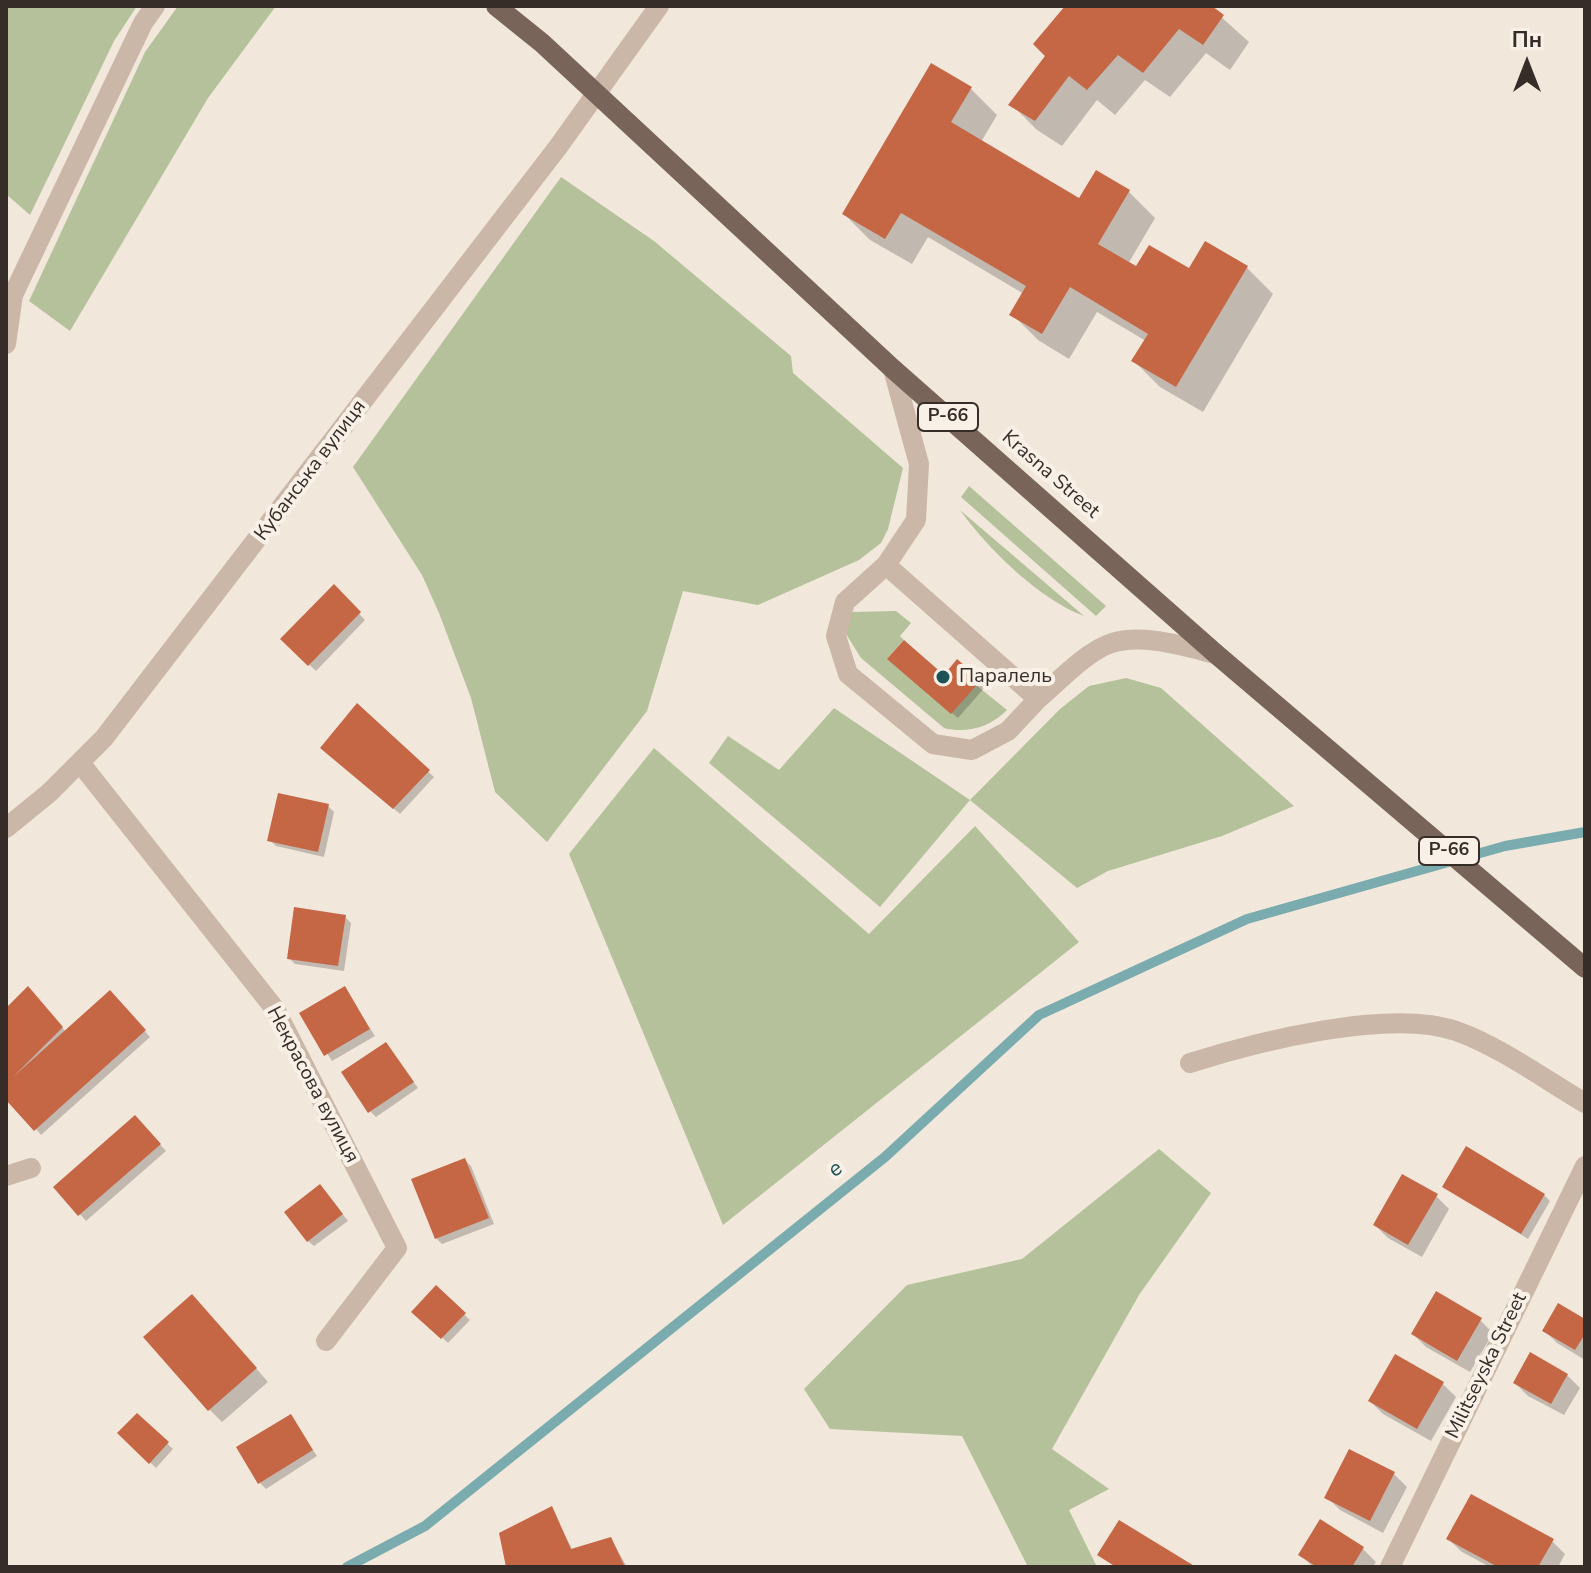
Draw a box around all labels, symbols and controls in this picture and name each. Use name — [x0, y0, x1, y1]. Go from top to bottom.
north arrow — [1487, 24, 1567, 104]
text: Пн — [1512, 25, 1542, 55]
street label: Кубанська вулиця — [250, 396, 372, 546]
road number: Р-66 — [918, 403, 978, 431]
street label: Krasna Street — [996, 426, 1104, 524]
place label: Паралель — [959, 665, 1052, 689]
marker: Паралель — [934, 668, 952, 686]
road number: Р-66 — [1419, 837, 1479, 865]
street label: Некрасова вулиця — [261, 1003, 363, 1167]
water label: e — [823, 1156, 849, 1184]
street label: Militseyska Street — [1441, 1289, 1533, 1443]

